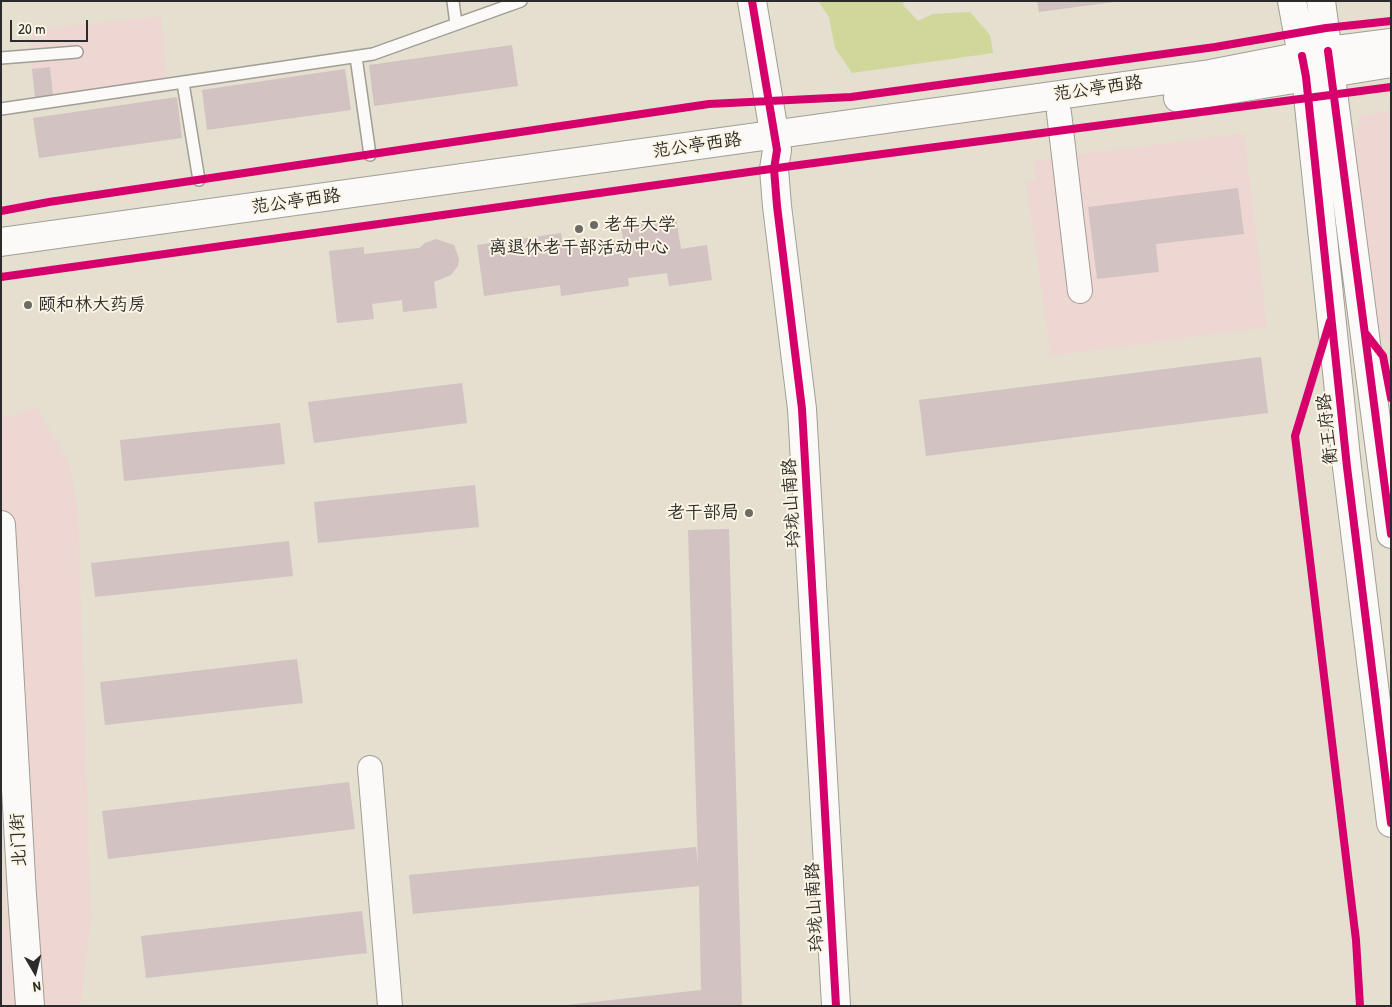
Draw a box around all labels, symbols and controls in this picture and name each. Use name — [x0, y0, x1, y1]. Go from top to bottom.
scale bar — [12, 10, 90, 42]
text: 20 m — [18, 18, 45, 39]
street label: 范公亭西路 — [1052, 72, 1144, 106]
street label: 范公亭西路 — [651, 129, 743, 163]
street label: 范公亭西路 — [250, 185, 342, 219]
place label: 老年大学 — [604, 214, 676, 236]
marker: 老年大学 — [588, 219, 600, 231]
marker: 离退休老干部活动中心 — [573, 223, 585, 235]
place label: 离退休老干部活动中心 — [489, 237, 669, 259]
place label: 颐和林大药房 — [38, 294, 146, 316]
marker: 颐和林大药房 — [22, 299, 34, 311]
street label: 衡王府路 — [1313, 392, 1343, 466]
street label: 玲珑山南路 — [779, 457, 805, 549]
place label: 老干部局 — [667, 502, 739, 524]
marker: 老干部局 — [743, 507, 755, 519]
street label: 北门街 — [7, 812, 31, 868]
street label: 玲珑山南路 — [802, 861, 828, 953]
north arrow — [10, 947, 60, 997]
text: N — [32, 977, 42, 997]

